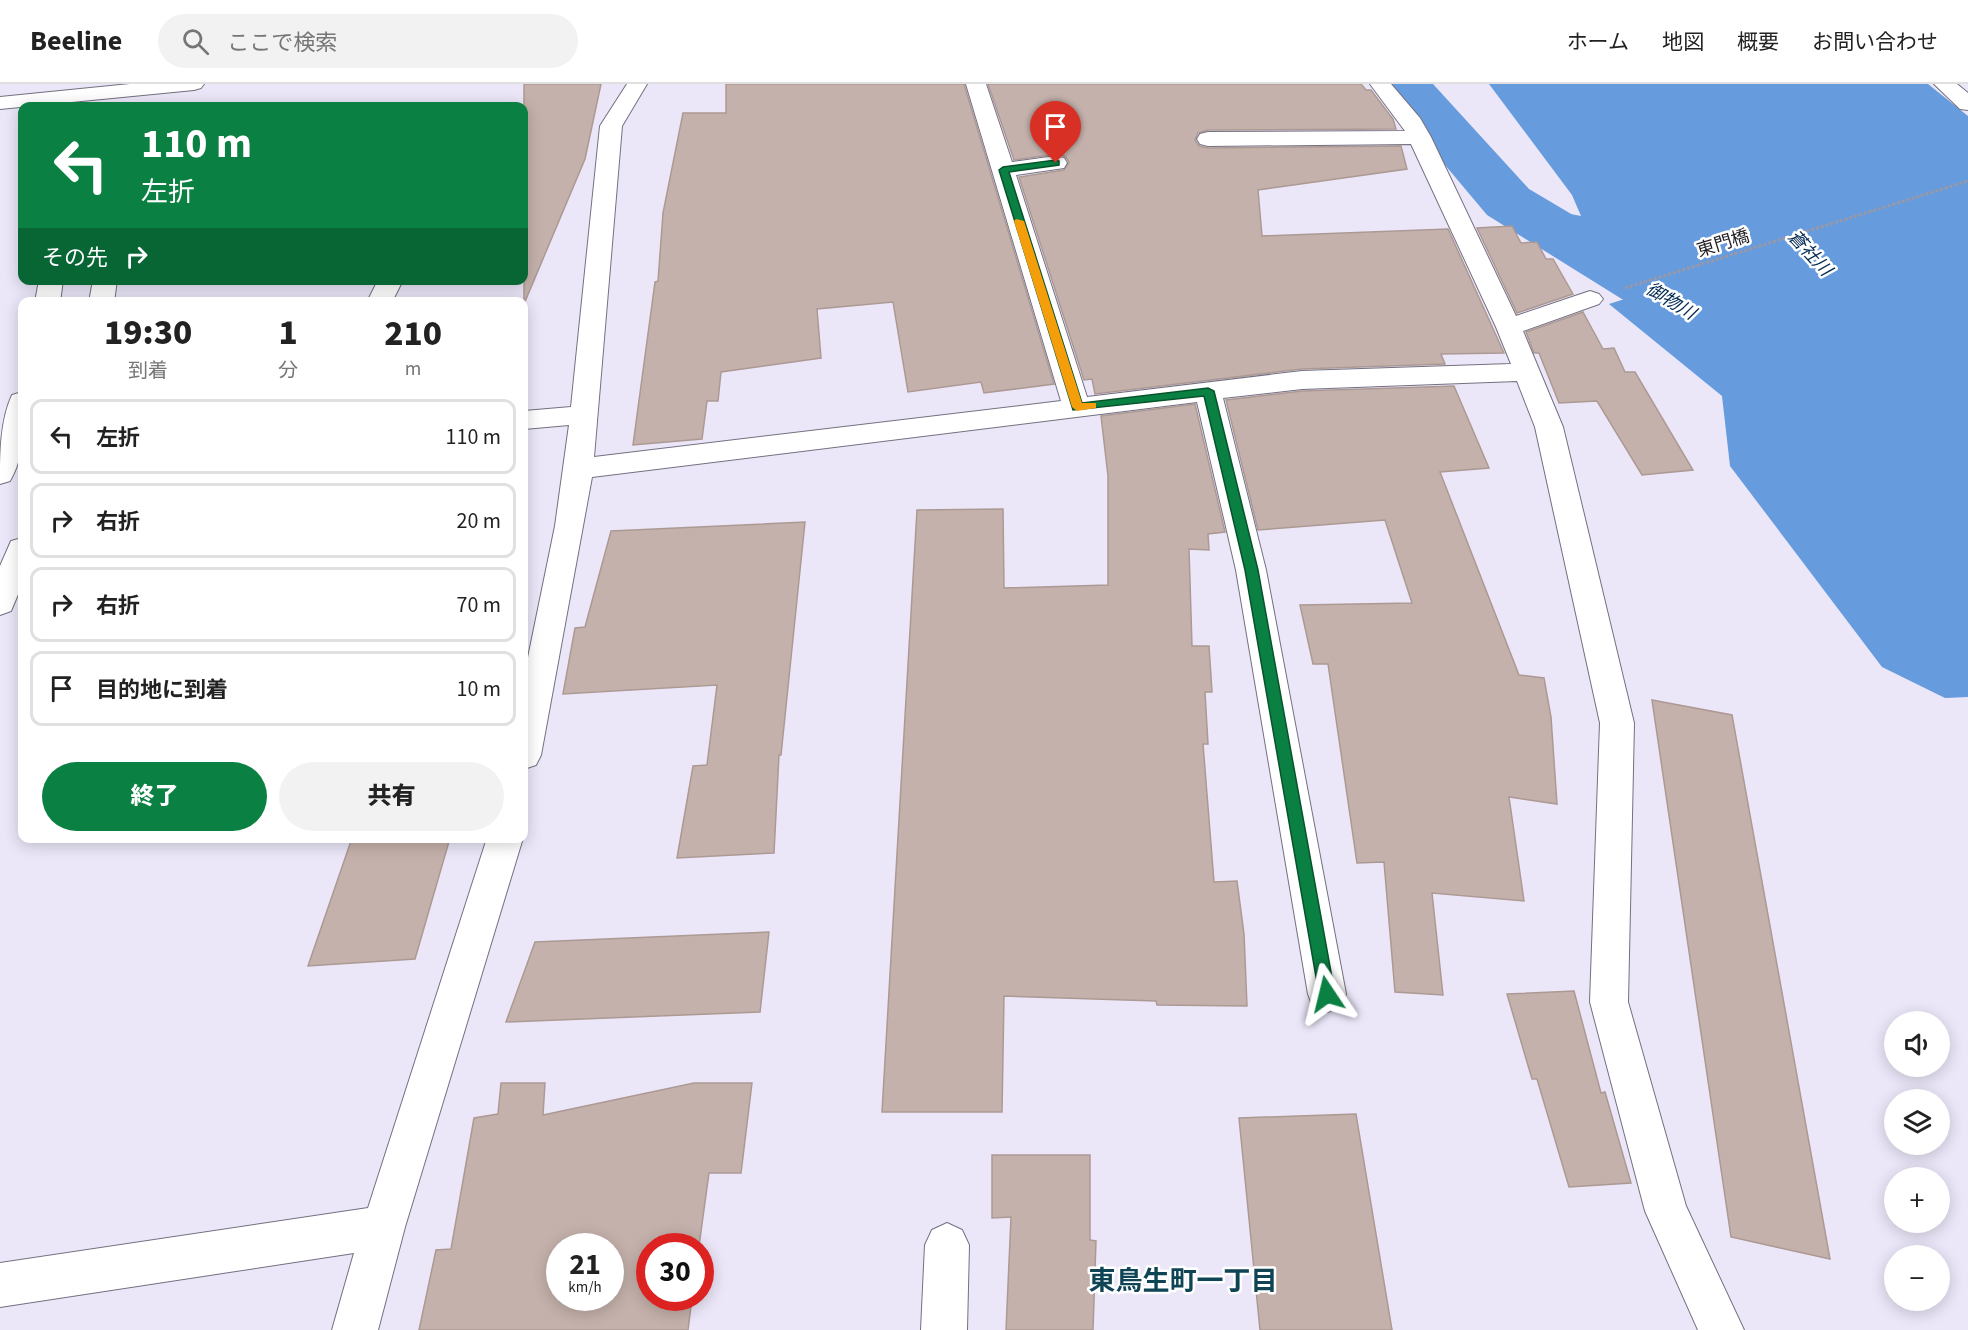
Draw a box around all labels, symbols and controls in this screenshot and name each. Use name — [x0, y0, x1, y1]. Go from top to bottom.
search box — [158, 14, 578, 68]
text: Beeline — [30, 21, 122, 61]
icon: search — [179, 25, 212, 58]
text: ここで検索 — [227, 27, 337, 59]
text: ホーム — [1567, 27, 1629, 57]
text: 地図 — [1662, 27, 1704, 57]
text: 概要 — [1737, 27, 1779, 57]
text: お問い合わせ — [1812, 27, 1938, 57]
pin — [1030, 101, 1081, 163]
icon: arrive — [1039, 110, 1072, 143]
text: 110 m — [141, 114, 252, 174]
icon: left — [42, 126, 120, 204]
text: 左折 — [141, 173, 195, 212]
street label: 東門橋 — [1694, 224, 1753, 263]
water label: 蒼社川 — [1782, 225, 1839, 283]
icon: right — [120, 240, 153, 273]
text: その先 — [42, 242, 108, 274]
water label: 御物川 — [1641, 277, 1702, 327]
text: 19:30 — [104, 307, 192, 358]
text: 1 — [279, 307, 298, 358]
text: 210 — [384, 308, 442, 359]
text: m — [405, 355, 421, 383]
text: 到着 — [128, 357, 168, 385]
text: 分 — [278, 357, 298, 385]
icon: left — [45, 420, 78, 453]
text: 110 m — [446, 421, 501, 453]
text: 左折 — [96, 422, 140, 454]
icon: right — [45, 504, 78, 537]
text: 20 m — [456, 505, 501, 537]
text: 右折 — [96, 506, 140, 538]
icon: right — [45, 588, 78, 621]
text: 70 m — [456, 589, 501, 621]
text: 右折 — [96, 590, 140, 622]
icon: arrive — [45, 672, 78, 705]
text: 10 m — [456, 673, 501, 705]
text: 目的地に到着 — [96, 674, 228, 706]
button: 終了 — [42, 762, 267, 831]
button: 共有 — [279, 762, 504, 831]
position arrow — [1295, 962, 1359, 1026]
map controls — [1884, 1011, 1950, 1311]
button: sound — [1884, 1011, 1950, 1077]
button: layers — [1884, 1089, 1950, 1155]
button: + — [1884, 1167, 1950, 1233]
speed limit sign: 30 — [636, 1233, 714, 1311]
text: 21 — [569, 1243, 601, 1286]
button: − — [1884, 1245, 1950, 1311]
district label: 東鳥生町一丁目 — [1089, 1262, 1278, 1301]
text: km/h — [568, 1277, 602, 1298]

